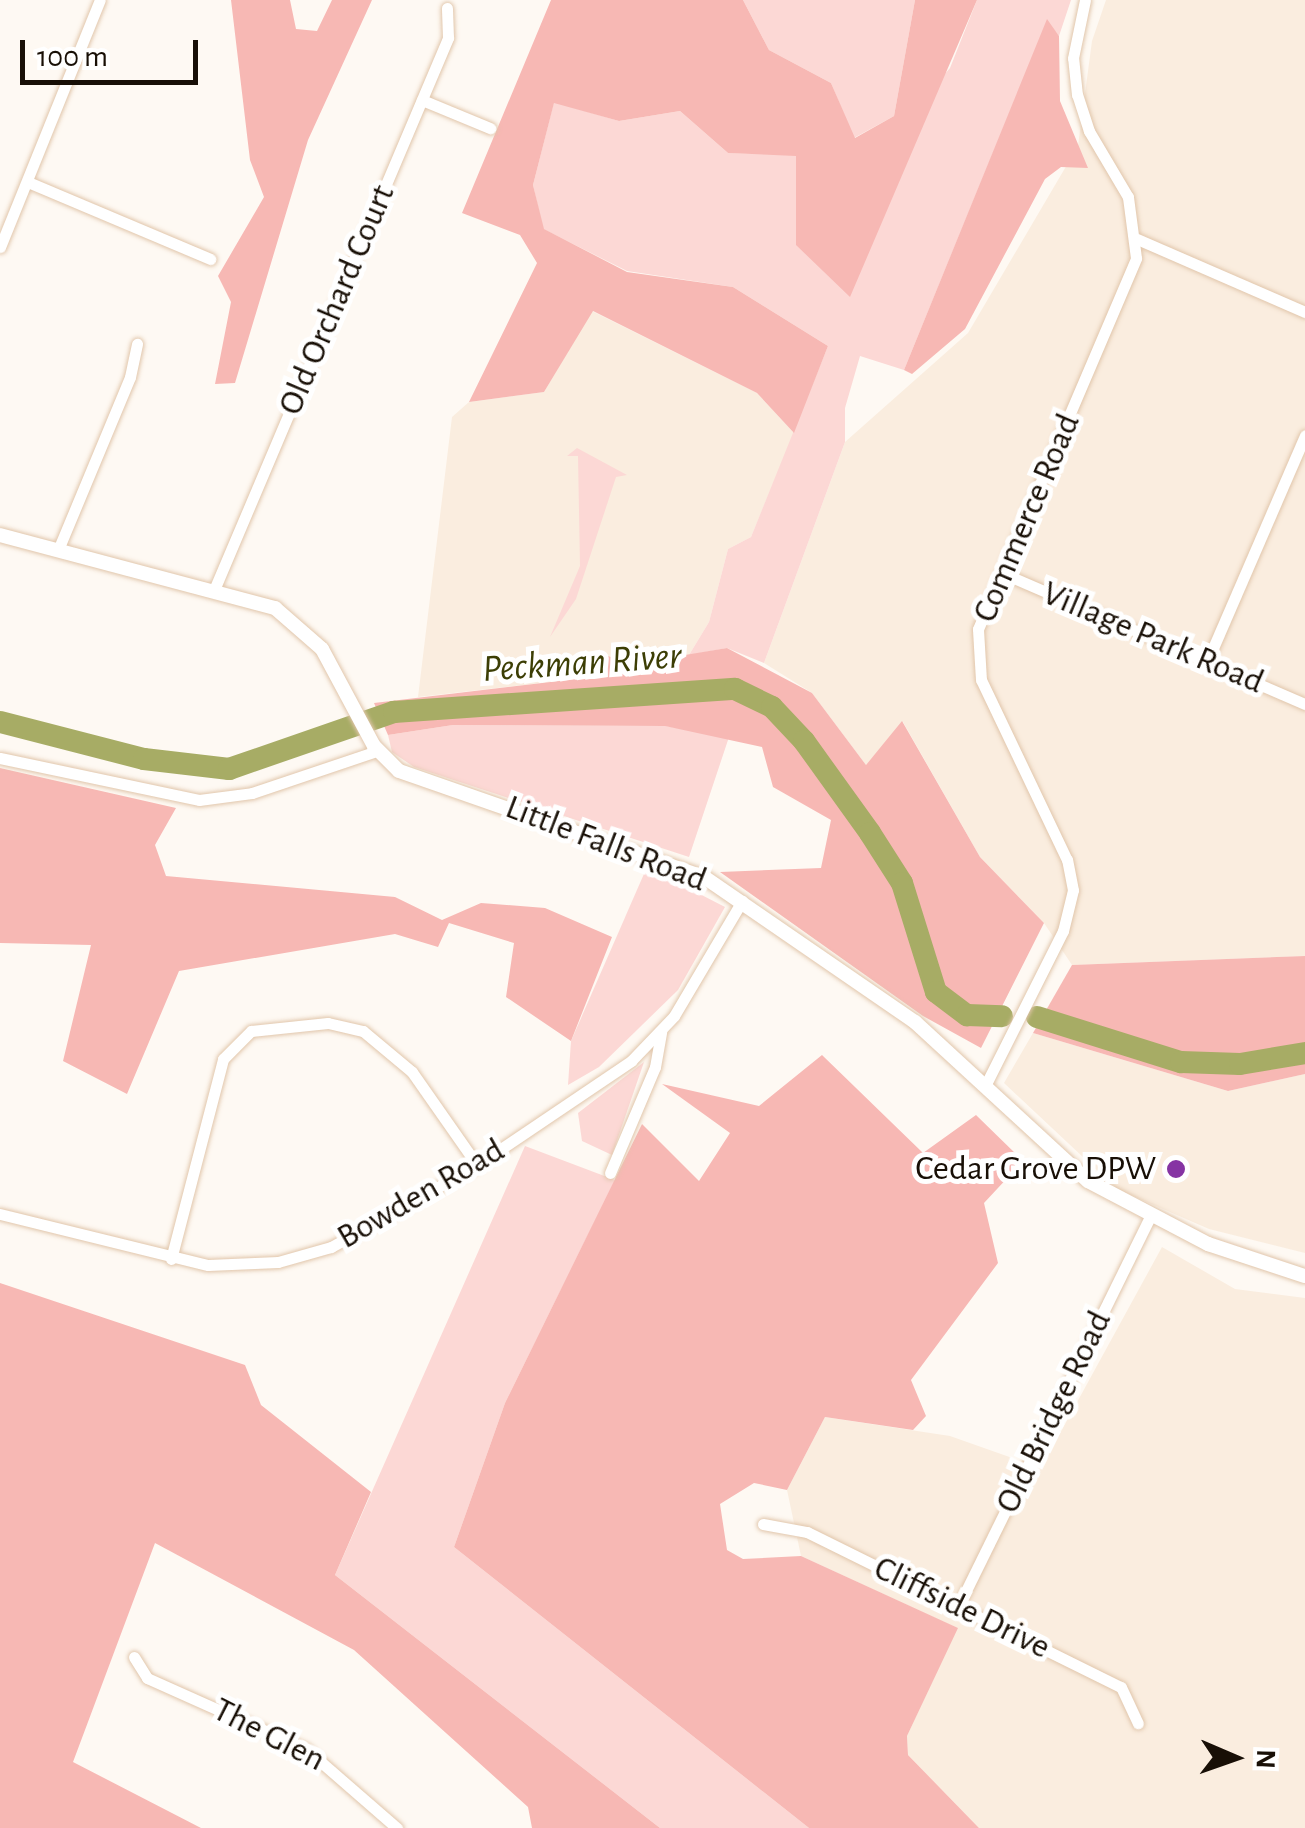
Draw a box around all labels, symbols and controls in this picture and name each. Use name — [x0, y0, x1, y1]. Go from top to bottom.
scale bar — [25, 20, 202, 82]
text: 100 m — [37, 42, 108, 72]
street label: Old Orchard Court — [270, 179, 404, 421]
street label: Commerce Road — [964, 407, 1090, 629]
street label: Village Park Road — [1036, 572, 1270, 704]
water label: Peckman River — [481, 634, 683, 694]
street label: Little Falls Road — [500, 786, 712, 902]
street label: Bowden Road — [330, 1129, 512, 1259]
place label: Cedar Grove DPW — [915, 1148, 1156, 1190]
marker: Cedar Grove DPW — [1165, 1158, 1187, 1180]
street label: Old Bridge Road — [987, 1304, 1121, 1520]
street label: Cliffside Drive — [867, 1547, 1057, 1669]
street label: The Glen — [206, 1689, 332, 1781]
north arrow — [1185, 1708, 1285, 1808]
text: N — [1251, 1749, 1279, 1769]

